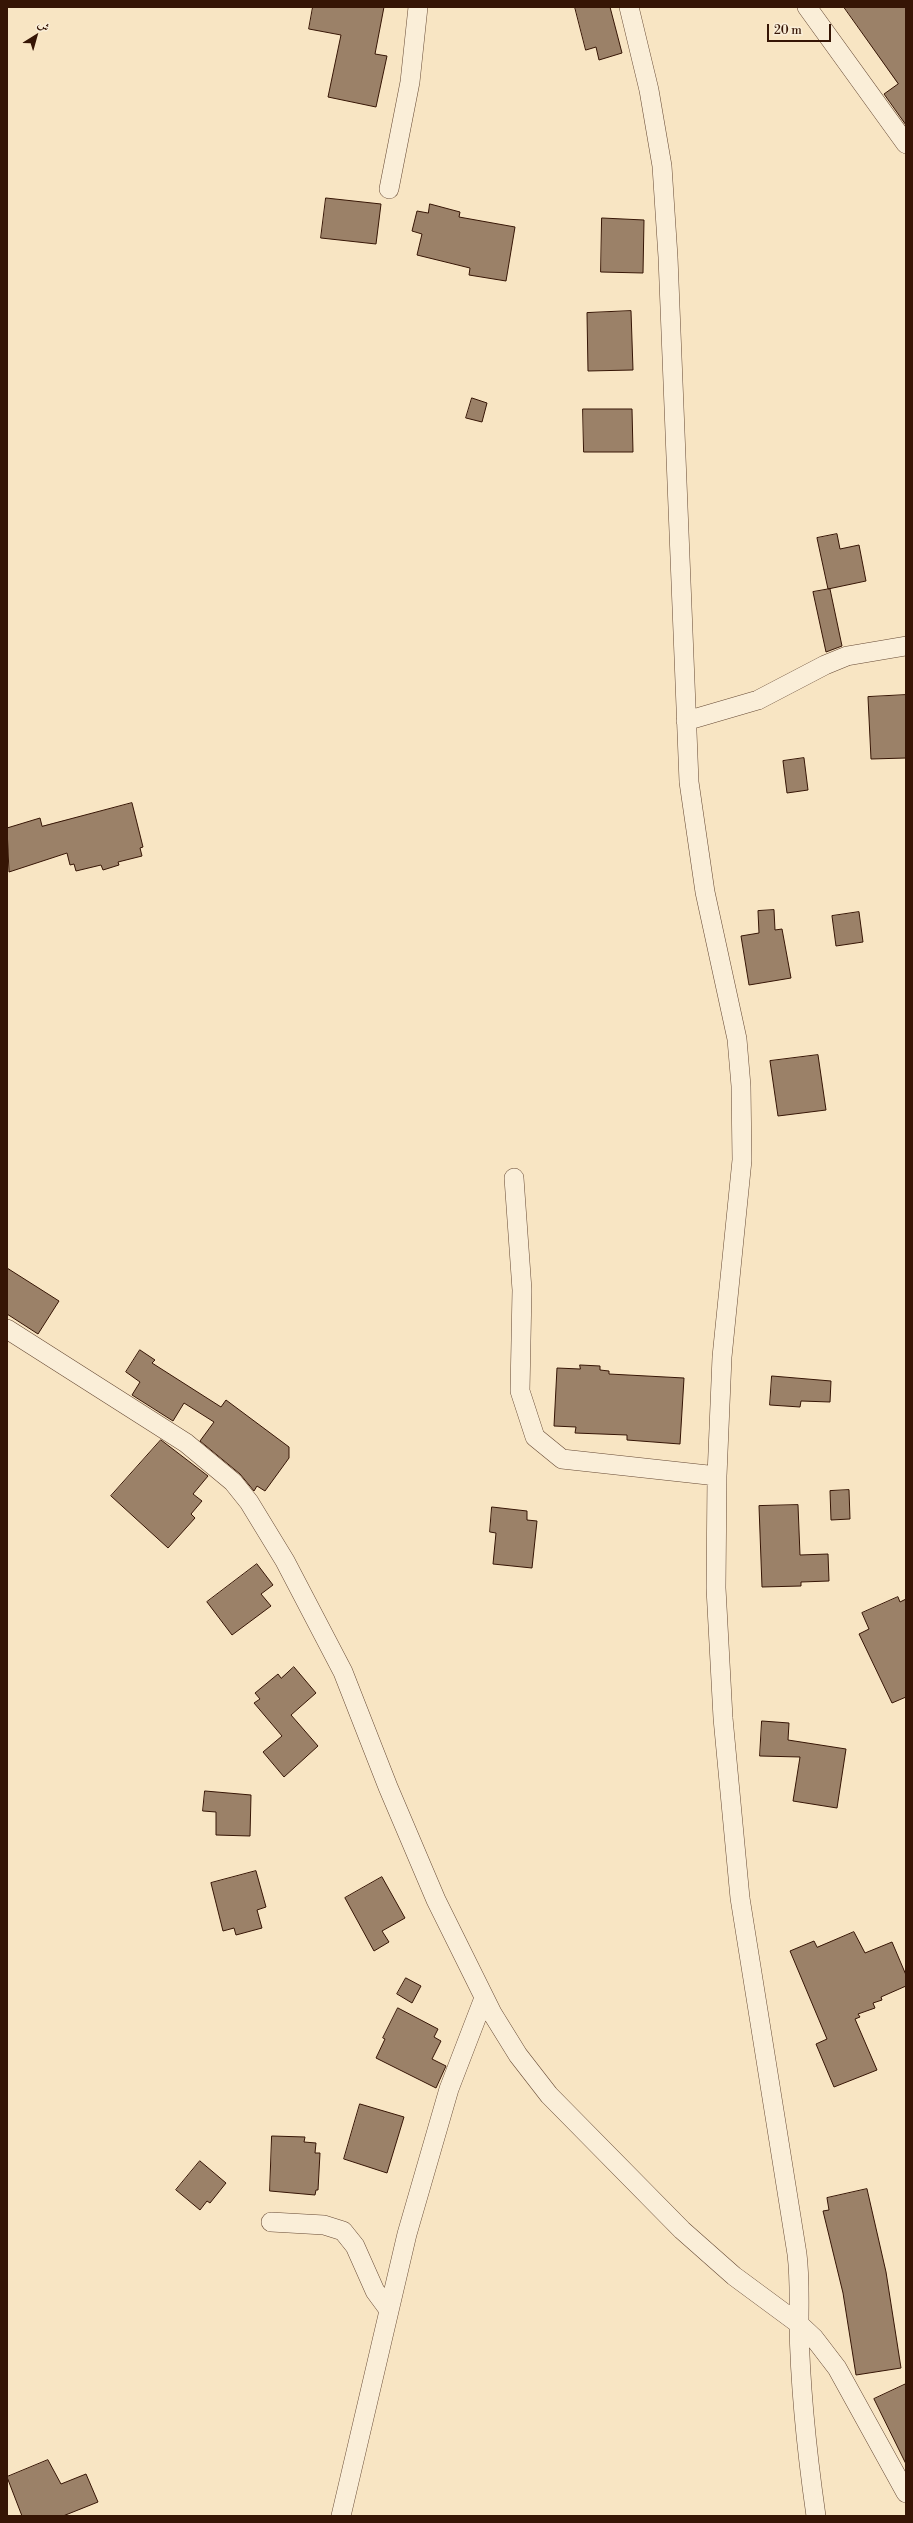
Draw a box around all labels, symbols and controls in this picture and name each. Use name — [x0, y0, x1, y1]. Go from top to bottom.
north arrow — [16, 16, 56, 56]
scale bar — [769, 16, 833, 42]
text: ش — [35, 18, 52, 35]
text: 20 m — [774, 23, 802, 38]

